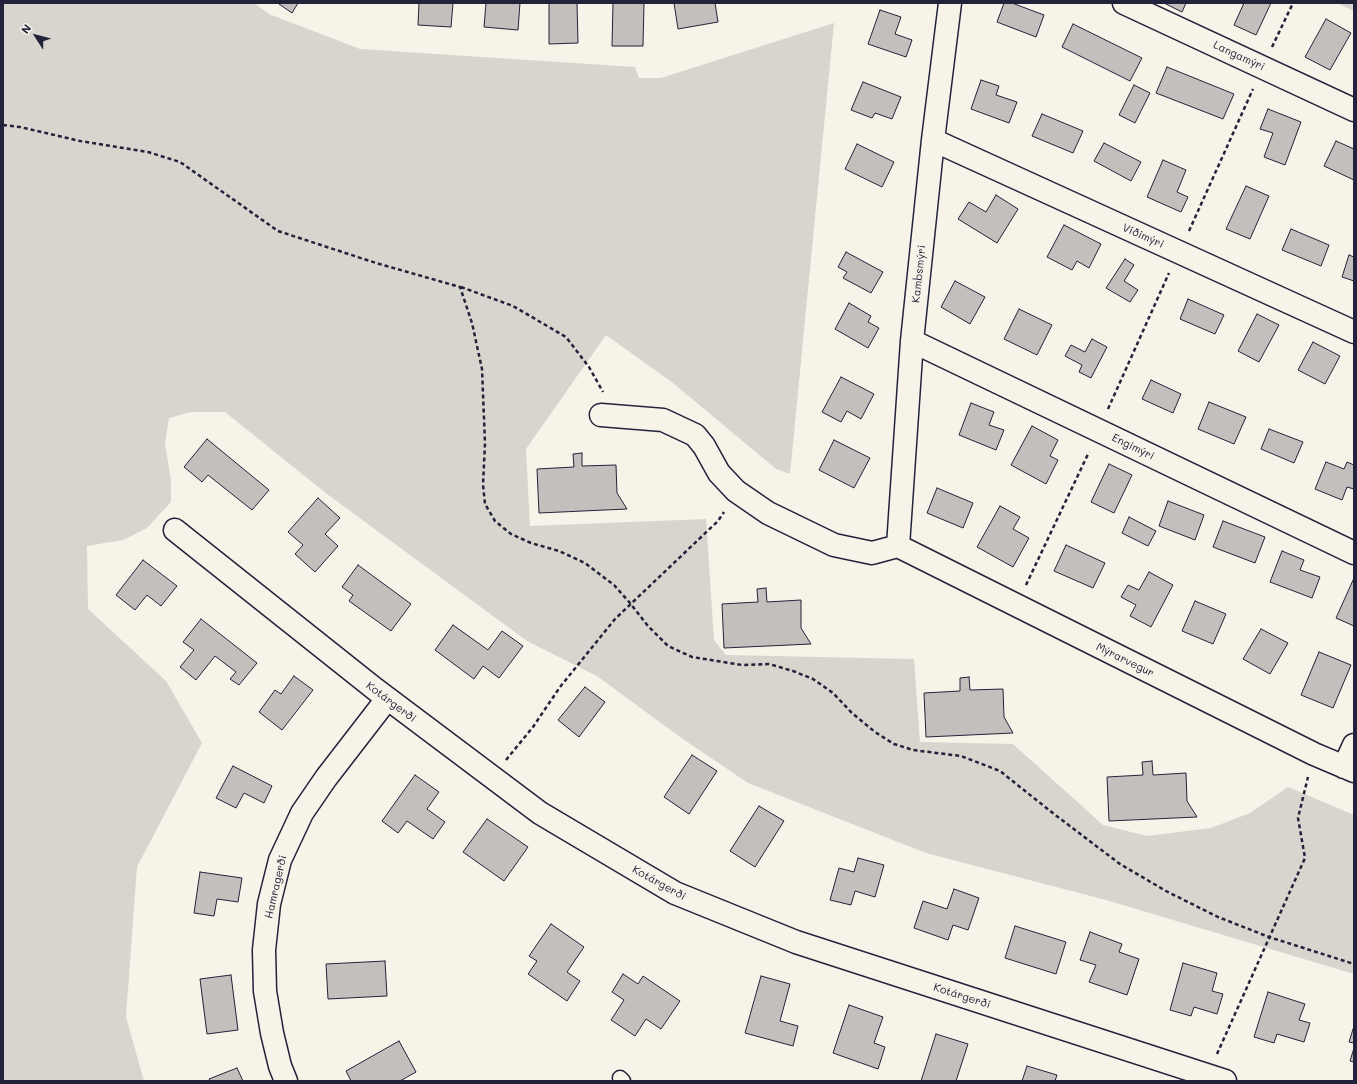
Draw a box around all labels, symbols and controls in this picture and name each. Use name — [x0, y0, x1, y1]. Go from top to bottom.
north arrow — [16, 16, 56, 56]
text: N — [17, 21, 34, 36]
street label: Langamýri — [1211, 38, 1267, 74]
street label: Víðimýri — [1120, 221, 1166, 251]
street label: Kambsmýri — [909, 244, 929, 304]
street label: Engimýri — [1110, 431, 1156, 463]
street label: Mýrarvegur — [1094, 640, 1156, 680]
street label: Kotárgerði — [363, 679, 419, 725]
street label: Hamragerði — [262, 854, 290, 920]
street label: Kotárgerði — [630, 863, 688, 903]
street label: Kotárgerði — [932, 981, 992, 1011]

